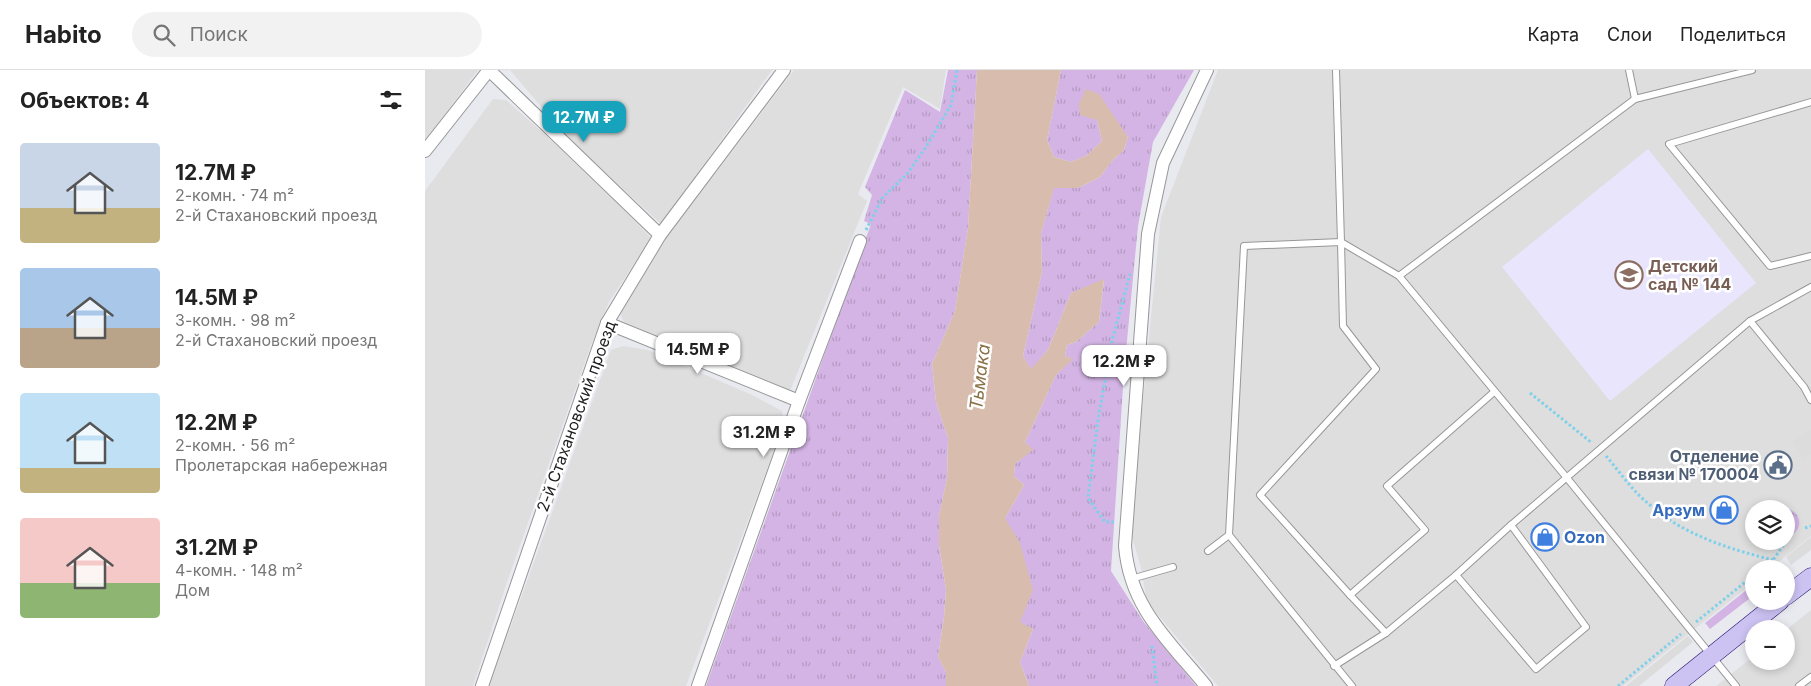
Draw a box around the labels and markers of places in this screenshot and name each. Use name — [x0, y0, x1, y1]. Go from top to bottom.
pin: 12.7M ₽ — [538, 100, 630, 143]
place label: Детский сад № 144 — [1648, 256, 1731, 294]
school or university icon: Детский сад № 144 — [1614, 260, 1644, 290]
pin: 14.5M ₽ — [652, 332, 744, 375]
pin: 12.2M ₽ — [1078, 344, 1170, 387]
pin: 31.2M ₽ — [718, 416, 810, 458]
place label: Отделение связи № 170004 — [1629, 446, 1759, 484]
public building icon: Отделение связи № 170004 — [1763, 450, 1793, 480]
shop icon: Арзум — [1709, 495, 1739, 525]
place label: Арзум — [1652, 500, 1705, 520]
shop icon: Ozon — [1530, 522, 1560, 552]
place label: Ozon — [1564, 527, 1605, 547]

